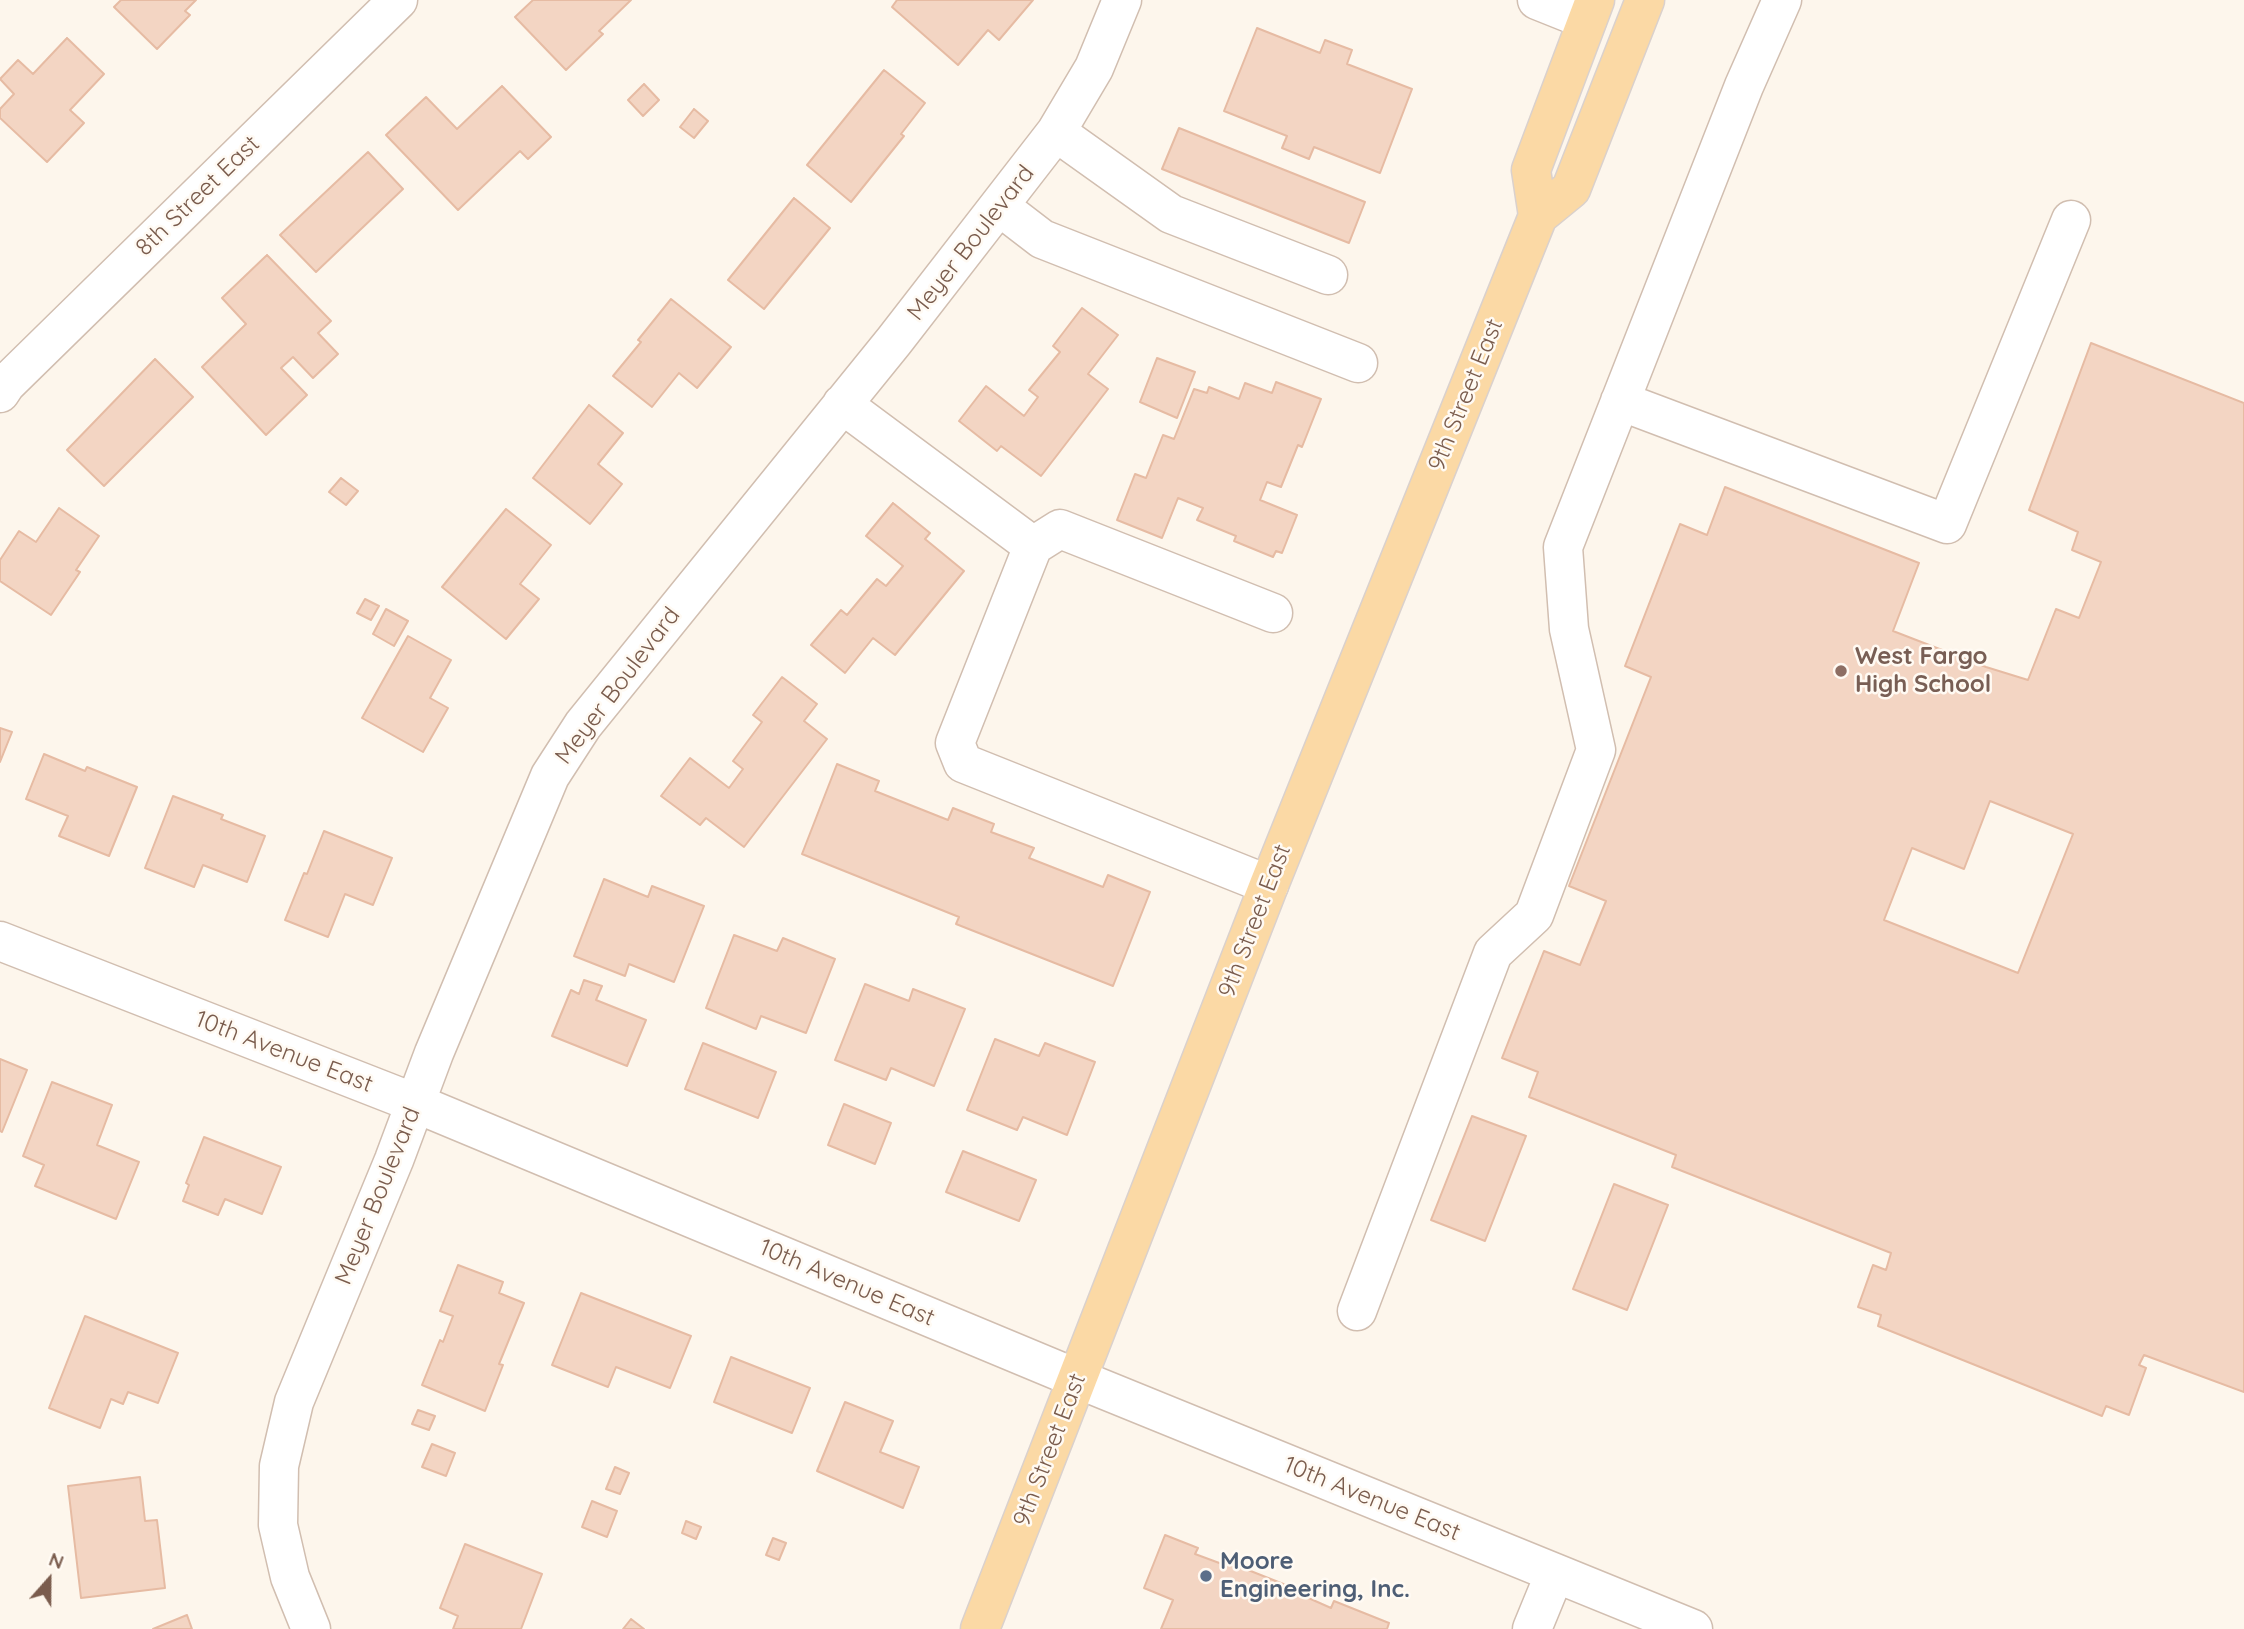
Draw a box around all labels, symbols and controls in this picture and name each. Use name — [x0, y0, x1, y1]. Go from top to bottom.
street label: 8th Street East — [130, 130, 266, 262]
street label: Meyer Boulevard — [901, 160, 1041, 326]
street label: 9th Street East — [1422, 315, 1510, 475]
street label: Meyer Boulevard — [550, 602, 686, 770]
place label: West Fargo High School — [1855, 643, 1991, 699]
marker: West Fargo High School — [1833, 663, 1849, 679]
street label: 9th Street East — [1213, 840, 1297, 1002]
street label: 10th Avenue East — [191, 1005, 377, 1099]
street label: Meyer Boulevard — [329, 1103, 427, 1289]
street label: 10th Avenue East — [755, 1233, 939, 1333]
street label: 9th Street East — [1008, 1369, 1092, 1531]
street label: 10th Avenue East — [1280, 1450, 1464, 1548]
north arrow — [14, 1545, 84, 1615]
text: N — [46, 1547, 67, 1574]
place label: Moore Engineering, Inc. — [1220, 1548, 1410, 1604]
marker: Moore Engineering, Inc. — [1198, 1568, 1214, 1584]

